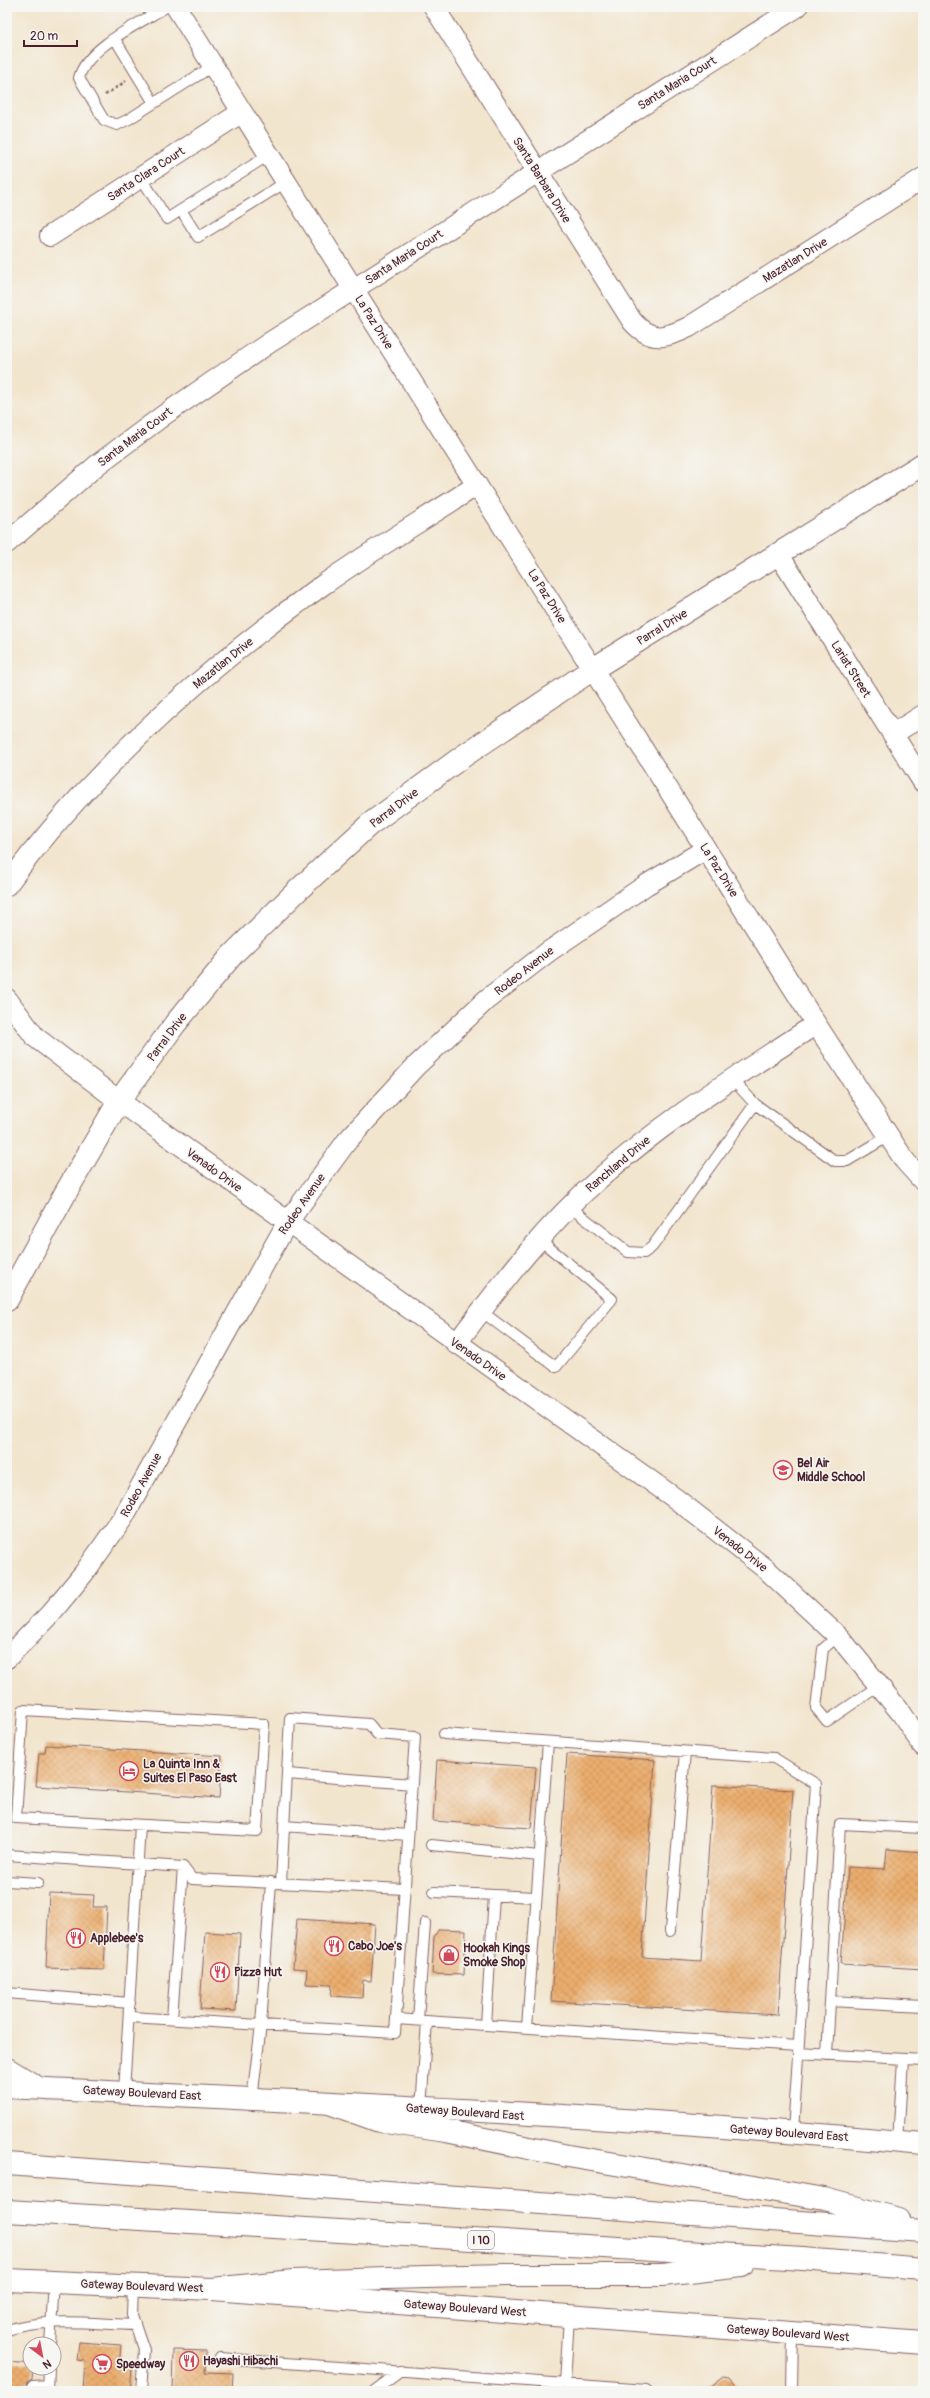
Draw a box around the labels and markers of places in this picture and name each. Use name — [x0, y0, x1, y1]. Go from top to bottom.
place label: Bel Air Middle School — [797, 1456, 866, 1485]
school or university icon: Bel Air Middle School — [772, 1459, 794, 1481]
place label: La Quinta Inn & Suites El Paso East — [143, 1757, 238, 1786]
hotel icon: La Quinta Inn & Suites El Paso East — [118, 1760, 140, 1782]
restaurant icon: Applebee's — [65, 1927, 87, 1949]
place label: Applebee's — [90, 1931, 144, 1946]
restaurant icon: Cabo Joe's — [323, 1935, 345, 1957]
place label: Cabo Joe's — [348, 1939, 402, 1954]
place label: Hookah Kings Smoke Shop — [463, 1941, 530, 1970]
shop icon: Hookah Kings Smoke Shop — [438, 1944, 460, 1966]
restaurant icon: Pizza Hut — [209, 1961, 231, 1983]
place label: Pizza Hut — [234, 1965, 283, 1980]
restaurant icon: Hayashi Hibachi — [178, 2350, 200, 2372]
supermarket icon: Speedway — [91, 2353, 113, 2375]
place label: Hayashi Hibachi — [203, 2354, 278, 2369]
place label: Speedway — [116, 2357, 166, 2372]

